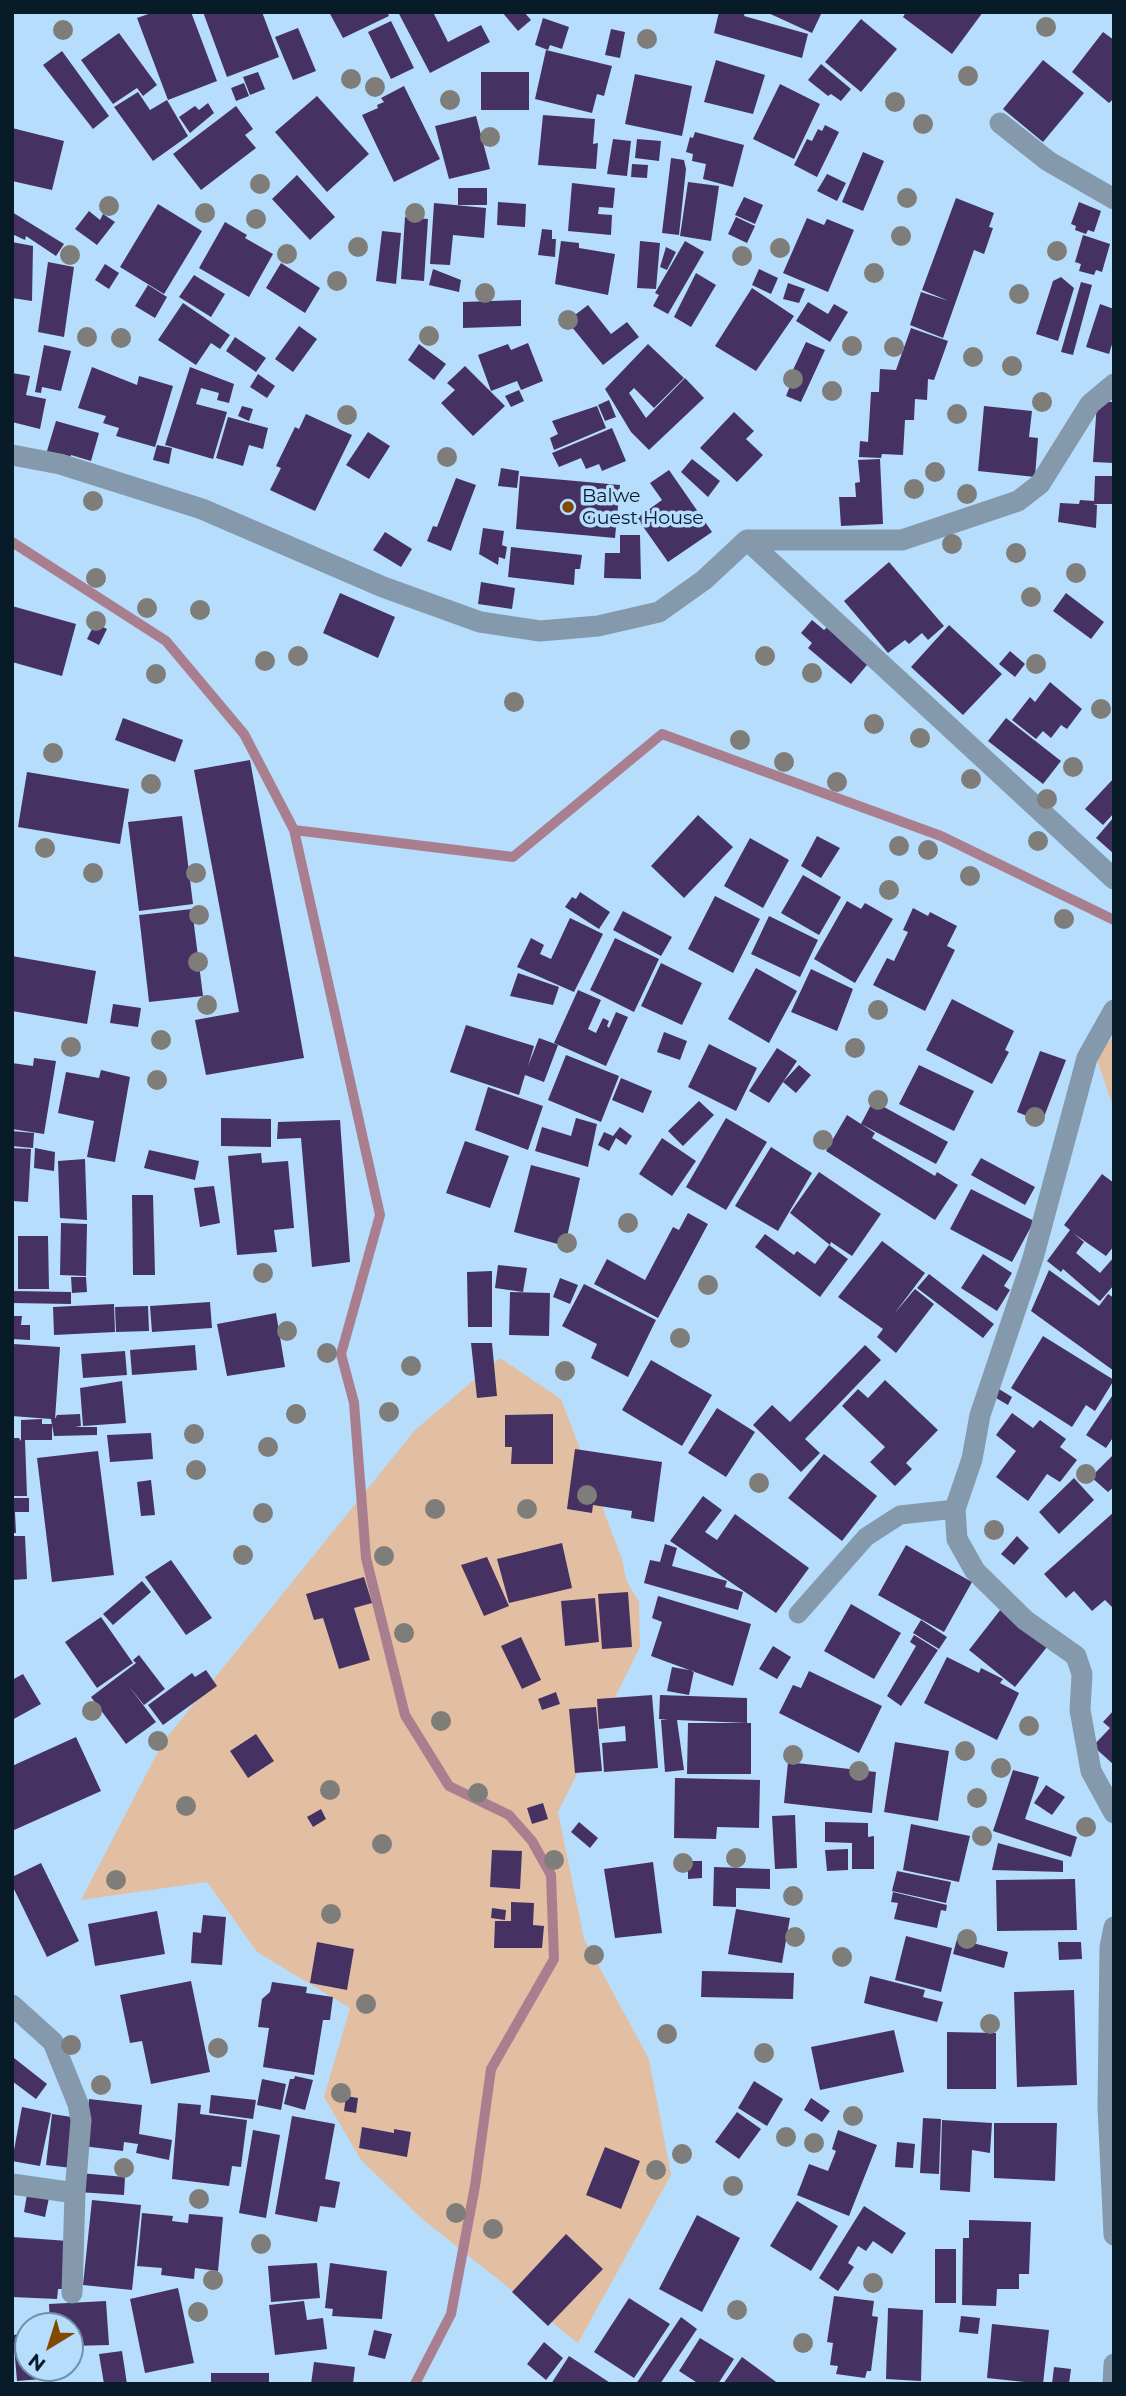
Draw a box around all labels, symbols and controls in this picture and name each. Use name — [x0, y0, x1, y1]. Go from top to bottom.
place label: Balwe Guest House — [582, 485, 704, 529]
marker: Balwe Guest House — [560, 499, 576, 515]
north arrow — [14, 2312, 84, 2382]
text: N — [24, 2349, 50, 2376]

